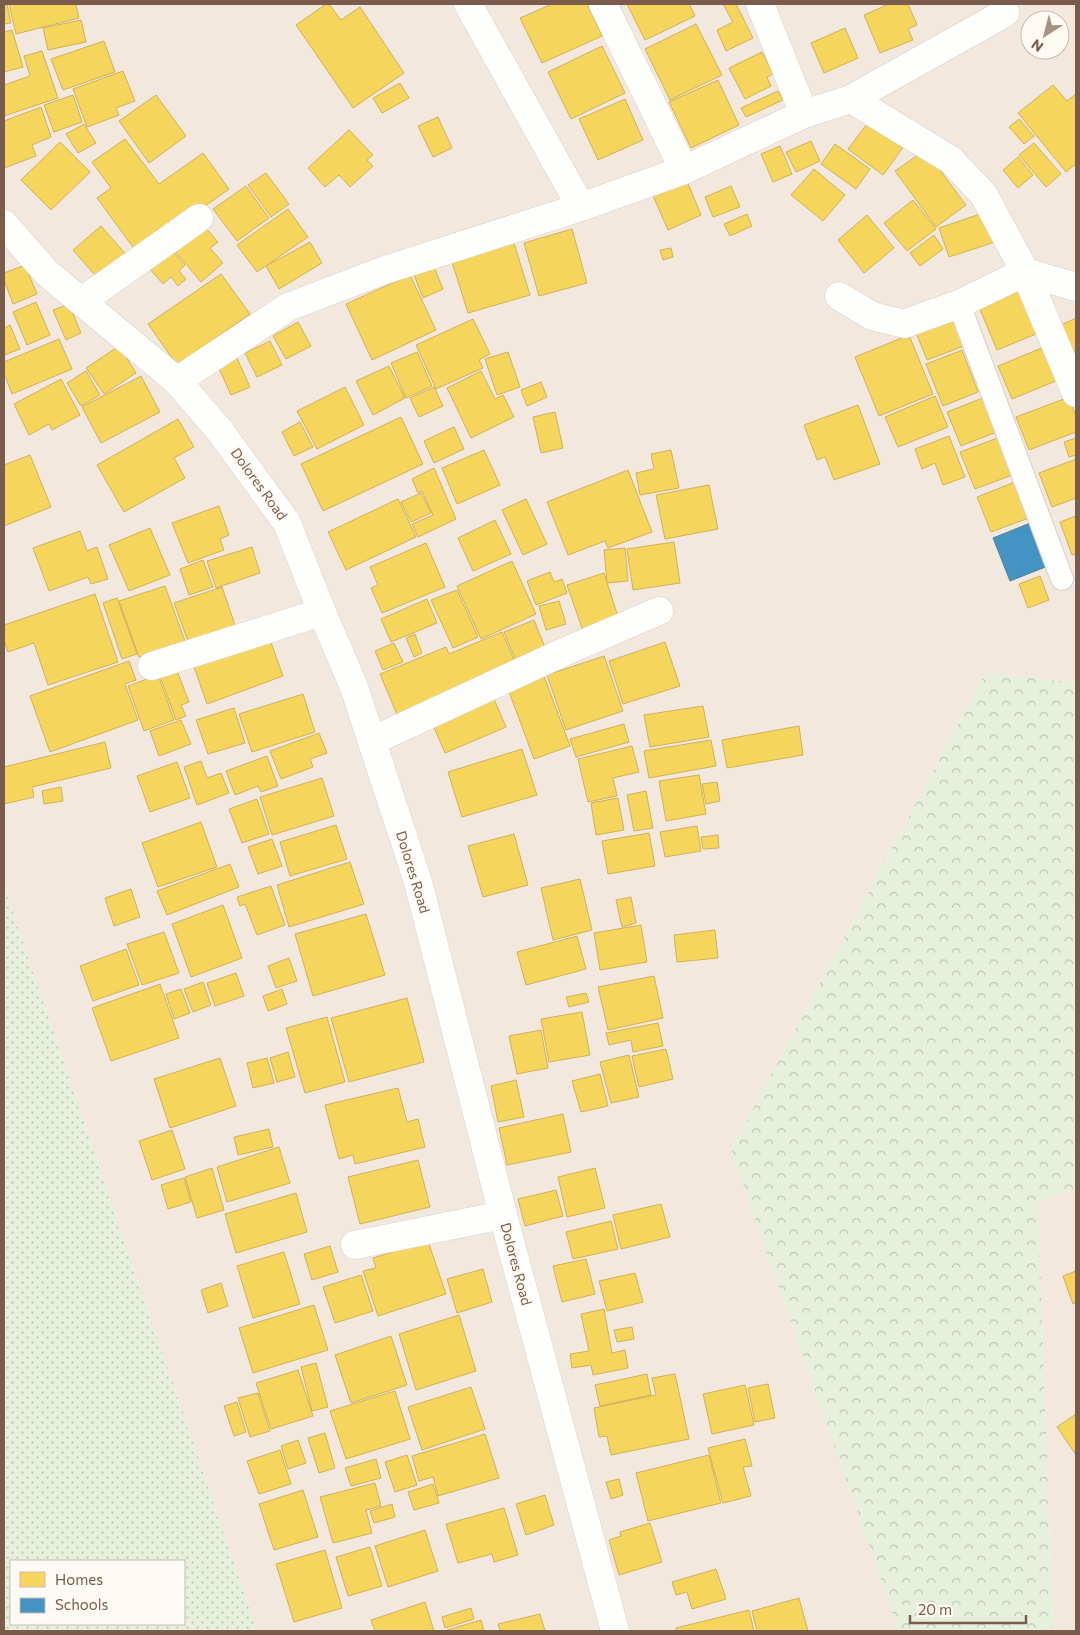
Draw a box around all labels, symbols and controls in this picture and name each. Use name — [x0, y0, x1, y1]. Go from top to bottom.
north arrow — [1020, 10, 1070, 60]
text: N — [1028, 36, 1046, 56]
street label: Dolores Road — [228, 444, 291, 523]
street label: Dolores Road — [393, 829, 434, 915]
street label: Dolores Road — [497, 1221, 536, 1307]
legend — [10, 1560, 185, 1625]
text: Homes — [55, 1570, 103, 1588]
scale bar — [910, 1592, 1026, 1624]
text: Schools — [55, 1595, 109, 1613]
text: 20 m — [918, 1600, 952, 1618]

